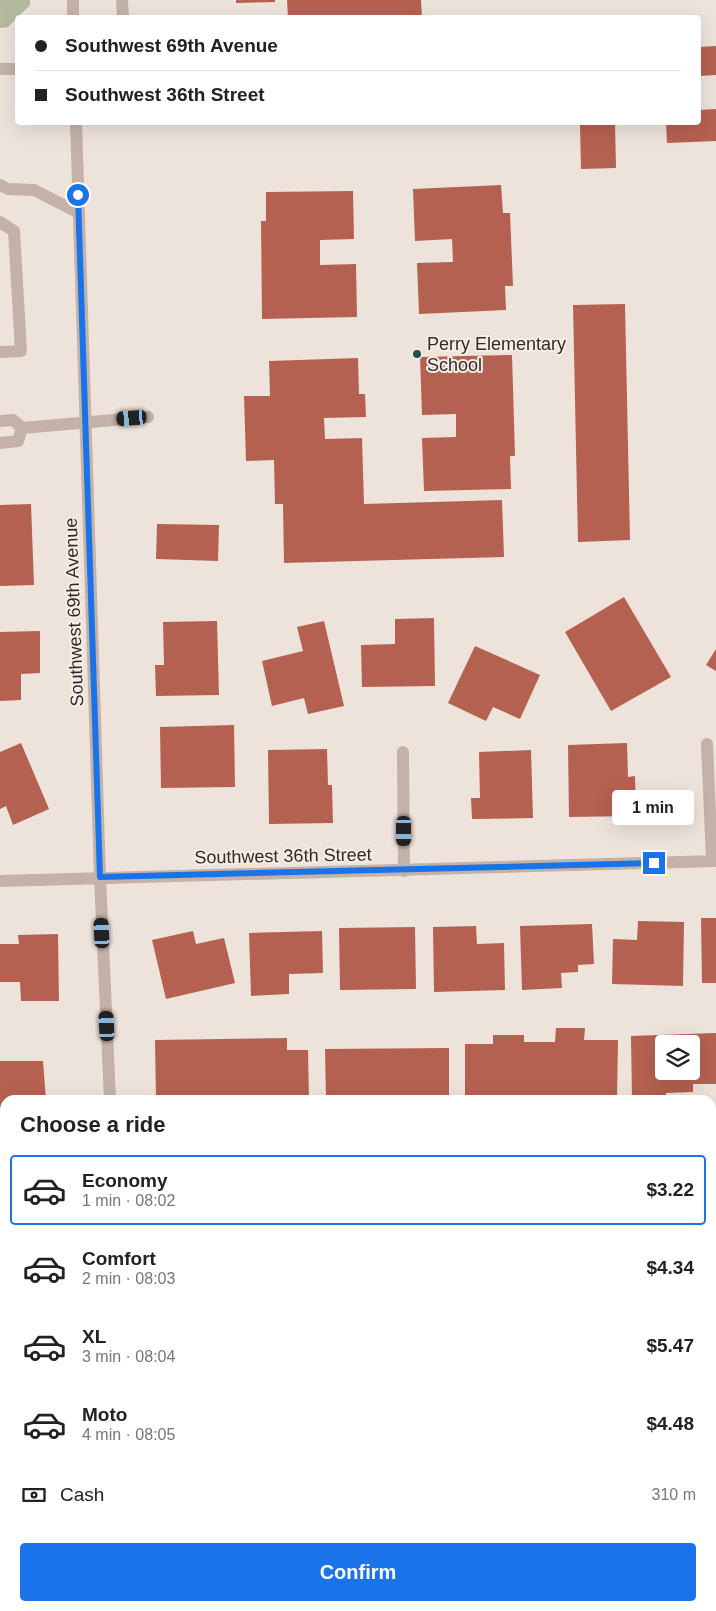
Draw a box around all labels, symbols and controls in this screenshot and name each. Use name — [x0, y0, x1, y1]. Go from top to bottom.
text: Southwest 69th Avenue — [65, 35, 278, 56]
text: Southwest 36th Street — [65, 84, 265, 105]
route start — [67, 184, 89, 206]
place label: Perry Elementary School — [427, 334, 566, 375]
marker: Perry Elementary School — [411, 348, 423, 360]
car — [116, 409, 147, 427]
street label: Southwest 69th Avenue — [61, 517, 87, 707]
callout: 1 min — [613, 790, 695, 826]
text: 1 min — [632, 799, 674, 816]
car — [396, 816, 411, 846]
street label: Southwest 36th Street — [194, 844, 372, 868]
route end — [643, 852, 665, 874]
car — [93, 918, 110, 948]
car — [98, 1011, 115, 1041]
map controls — [655, 1035, 700, 1080]
button: layers — [655, 1035, 700, 1080]
text: Choose a ride — [20, 1112, 165, 1137]
icon: car — [22, 1168, 67, 1213]
text: Economy — [82, 1170, 168, 1191]
text: $3.22 — [646, 1179, 694, 1200]
text: 1 min · 08:02 — [82, 1192, 175, 1209]
icon: car — [22, 1246, 67, 1291]
text: Comfort — [82, 1248, 156, 1269]
text: $4.34 — [646, 1257, 694, 1278]
text: 2 min · 08:03 — [82, 1270, 175, 1287]
icon: car — [22, 1324, 67, 1369]
text: XL — [82, 1326, 106, 1347]
text: $5.47 — [646, 1335, 694, 1356]
text: 3 min · 08:04 — [82, 1348, 175, 1365]
icon: car — [22, 1402, 67, 1447]
text: Moto — [82, 1404, 127, 1425]
text: $4.48 — [646, 1413, 694, 1434]
text: 4 min · 08:05 — [82, 1426, 175, 1443]
icon: cash — [20, 1481, 48, 1509]
text: Cash — [60, 1484, 104, 1505]
text: 310 m — [652, 1486, 696, 1503]
button: Confirm — [20, 1543, 696, 1601]

